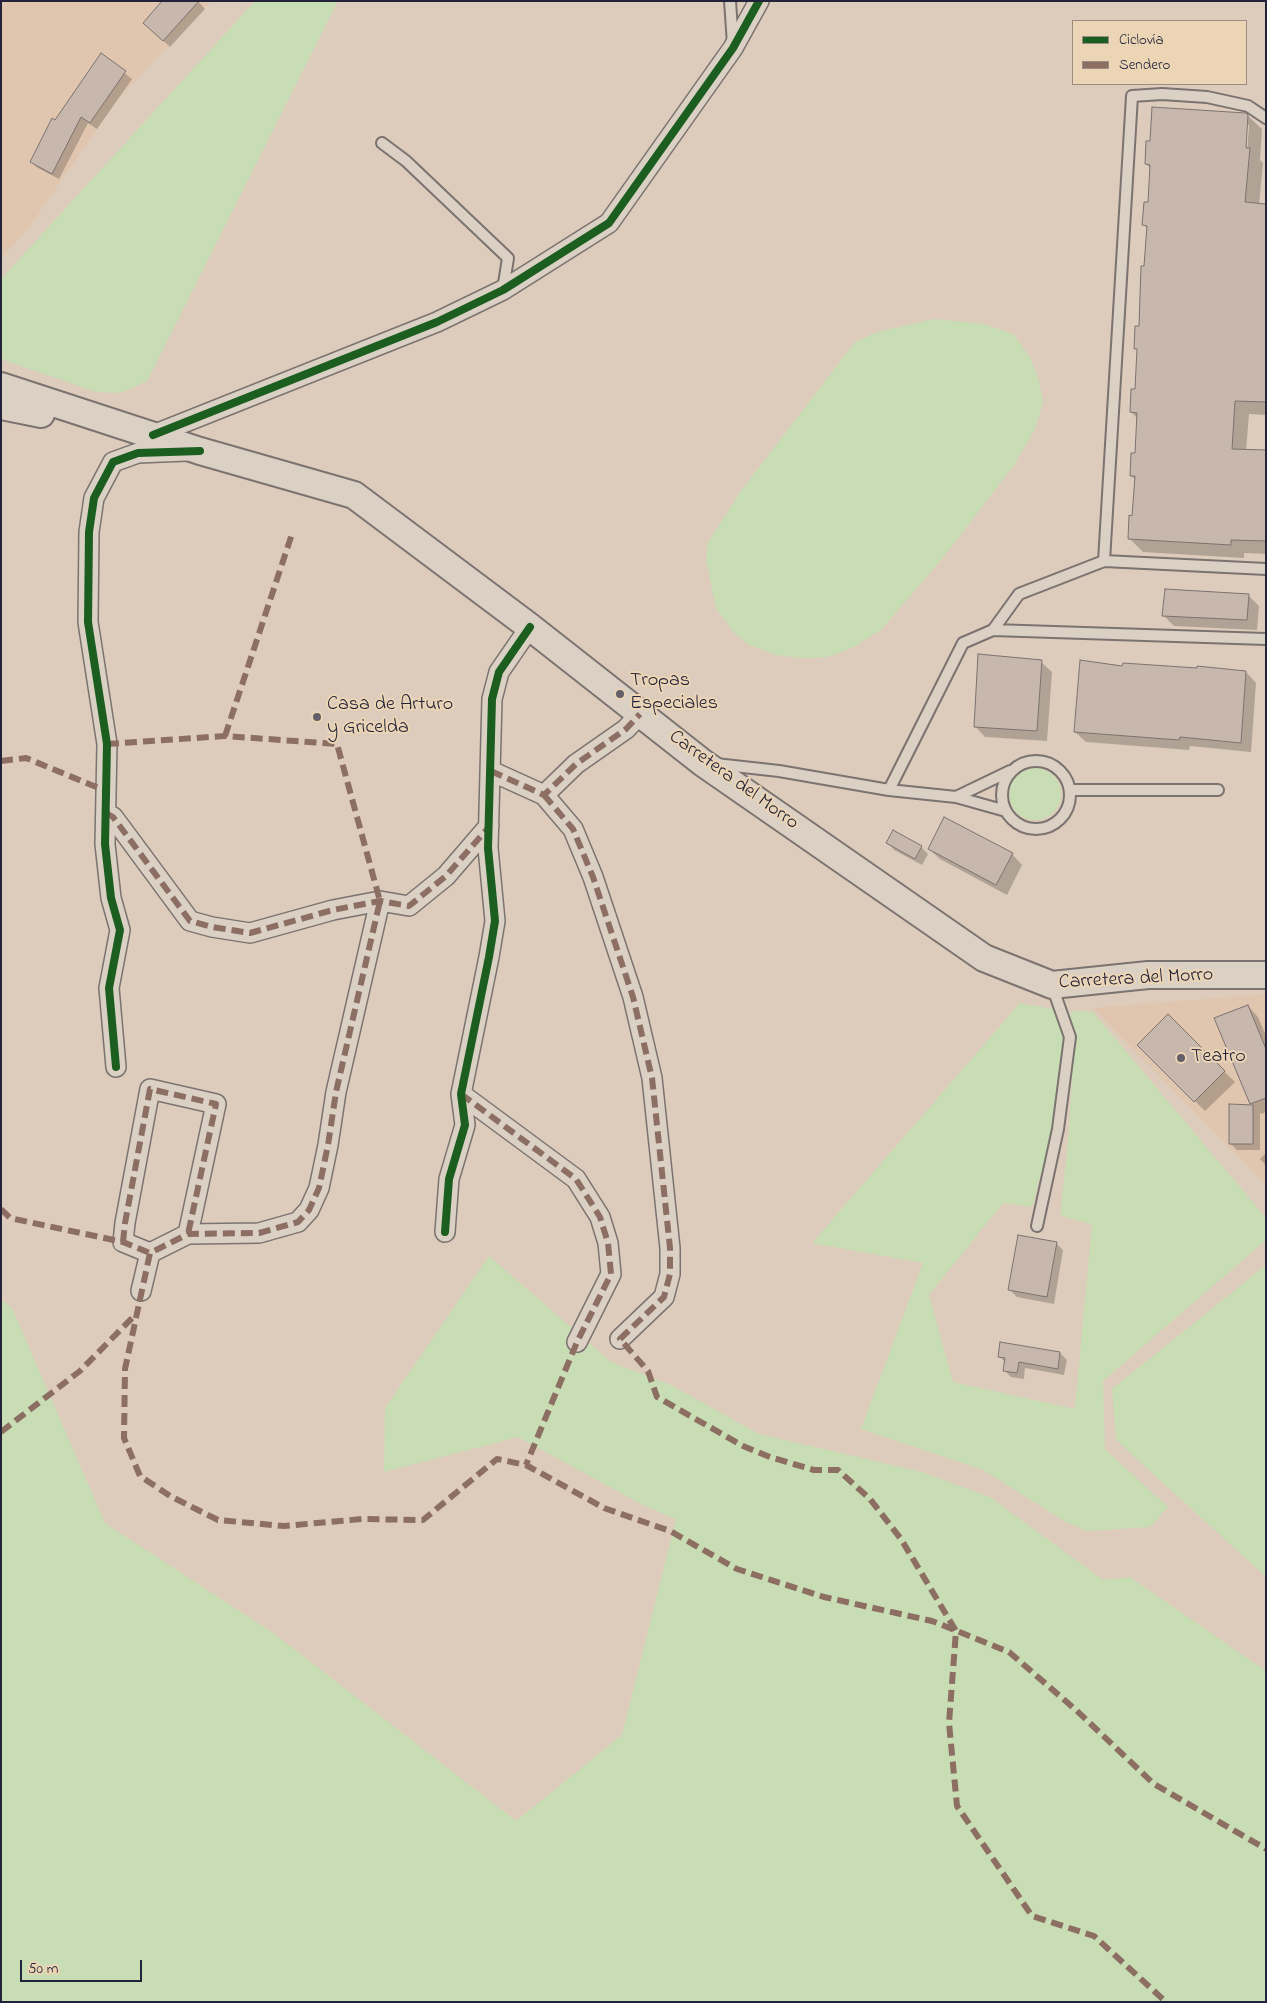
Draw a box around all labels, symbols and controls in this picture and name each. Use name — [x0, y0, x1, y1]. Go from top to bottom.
legend — [1072, 20, 1247, 85]
text: Ciclovía — [1119, 29, 1164, 51]
text: Sendero — [1119, 54, 1170, 76]
place label: Tropas Especiales — [630, 670, 718, 717]
marker: Tropas Especiales — [614, 688, 626, 700]
place label: Casa de Arturo y Gricelda — [327, 694, 453, 741]
marker: Casa de Arturo y Gricelda — [311, 711, 323, 723]
street label: Carretera del Morro — [663, 726, 803, 836]
street label: Carretera del Morro — [1058, 964, 1214, 996]
place label: Teatro — [1191, 1046, 1246, 1070]
marker: Teatro — [1175, 1052, 1187, 1064]
scale bar — [22, 1950, 145, 1982]
text: 50 m — [28, 1958, 58, 1980]

